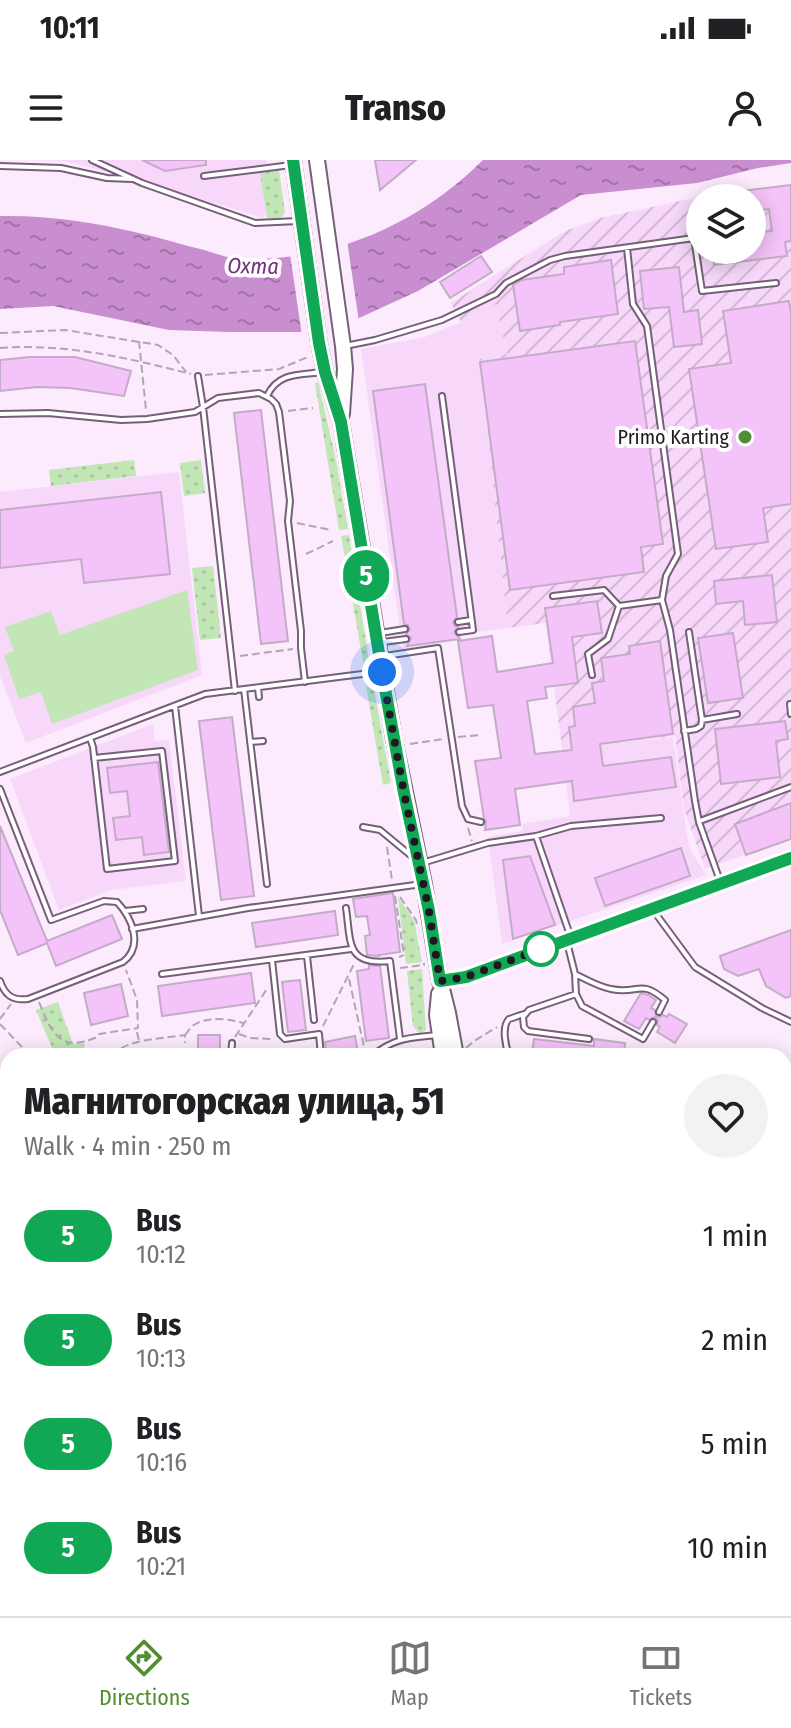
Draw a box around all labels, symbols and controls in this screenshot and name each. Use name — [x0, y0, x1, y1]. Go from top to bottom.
text: 10:11 — [40, 10, 100, 46]
icon: menu — [24, 86, 68, 130]
text: Transo — [345, 86, 446, 130]
icon: person — [723, 86, 767, 130]
map controls — [686, 184, 766, 264]
button: layers — [686, 184, 766, 264]
water label: Охта — [227, 252, 279, 280]
place label: Primo Karting — [618, 425, 730, 449]
marker: Primo Karting — [736, 428, 754, 446]
line badge: 5 — [340, 550, 392, 602]
text: 5 — [359, 559, 373, 592]
your location — [362, 652, 402, 692]
unlabelled marker — [524, 932, 558, 966]
button: heart — [684, 1074, 768, 1158]
text: Магнитогорская улица, 51 — [24, 1078, 445, 1124]
text: Walk · 4 min · 250 m — [24, 1131, 232, 1162]
text: Bus — [136, 1203, 181, 1239]
text: 1 min — [703, 1218, 768, 1254]
text: 5 — [61, 1219, 75, 1252]
text: 10:12 — [136, 1239, 186, 1270]
text: Bus — [136, 1307, 181, 1343]
text: 2 min — [701, 1322, 768, 1358]
text: 5 — [61, 1323, 75, 1356]
text: 10:13 — [136, 1343, 186, 1374]
text: Bus — [136, 1411, 181, 1447]
text: 5 min — [701, 1426, 768, 1462]
text: 5 — [61, 1427, 75, 1460]
text: 10:16 — [136, 1447, 187, 1478]
text: Bus — [136, 1515, 181, 1551]
text: 10 min — [687, 1530, 768, 1566]
text: 5 — [61, 1531, 75, 1564]
text: 10:21 — [136, 1551, 186, 1582]
tab: Directions — [99, 1636, 190, 1711]
tab: Map — [388, 1636, 432, 1711]
tab: Tickets — [629, 1636, 692, 1711]

